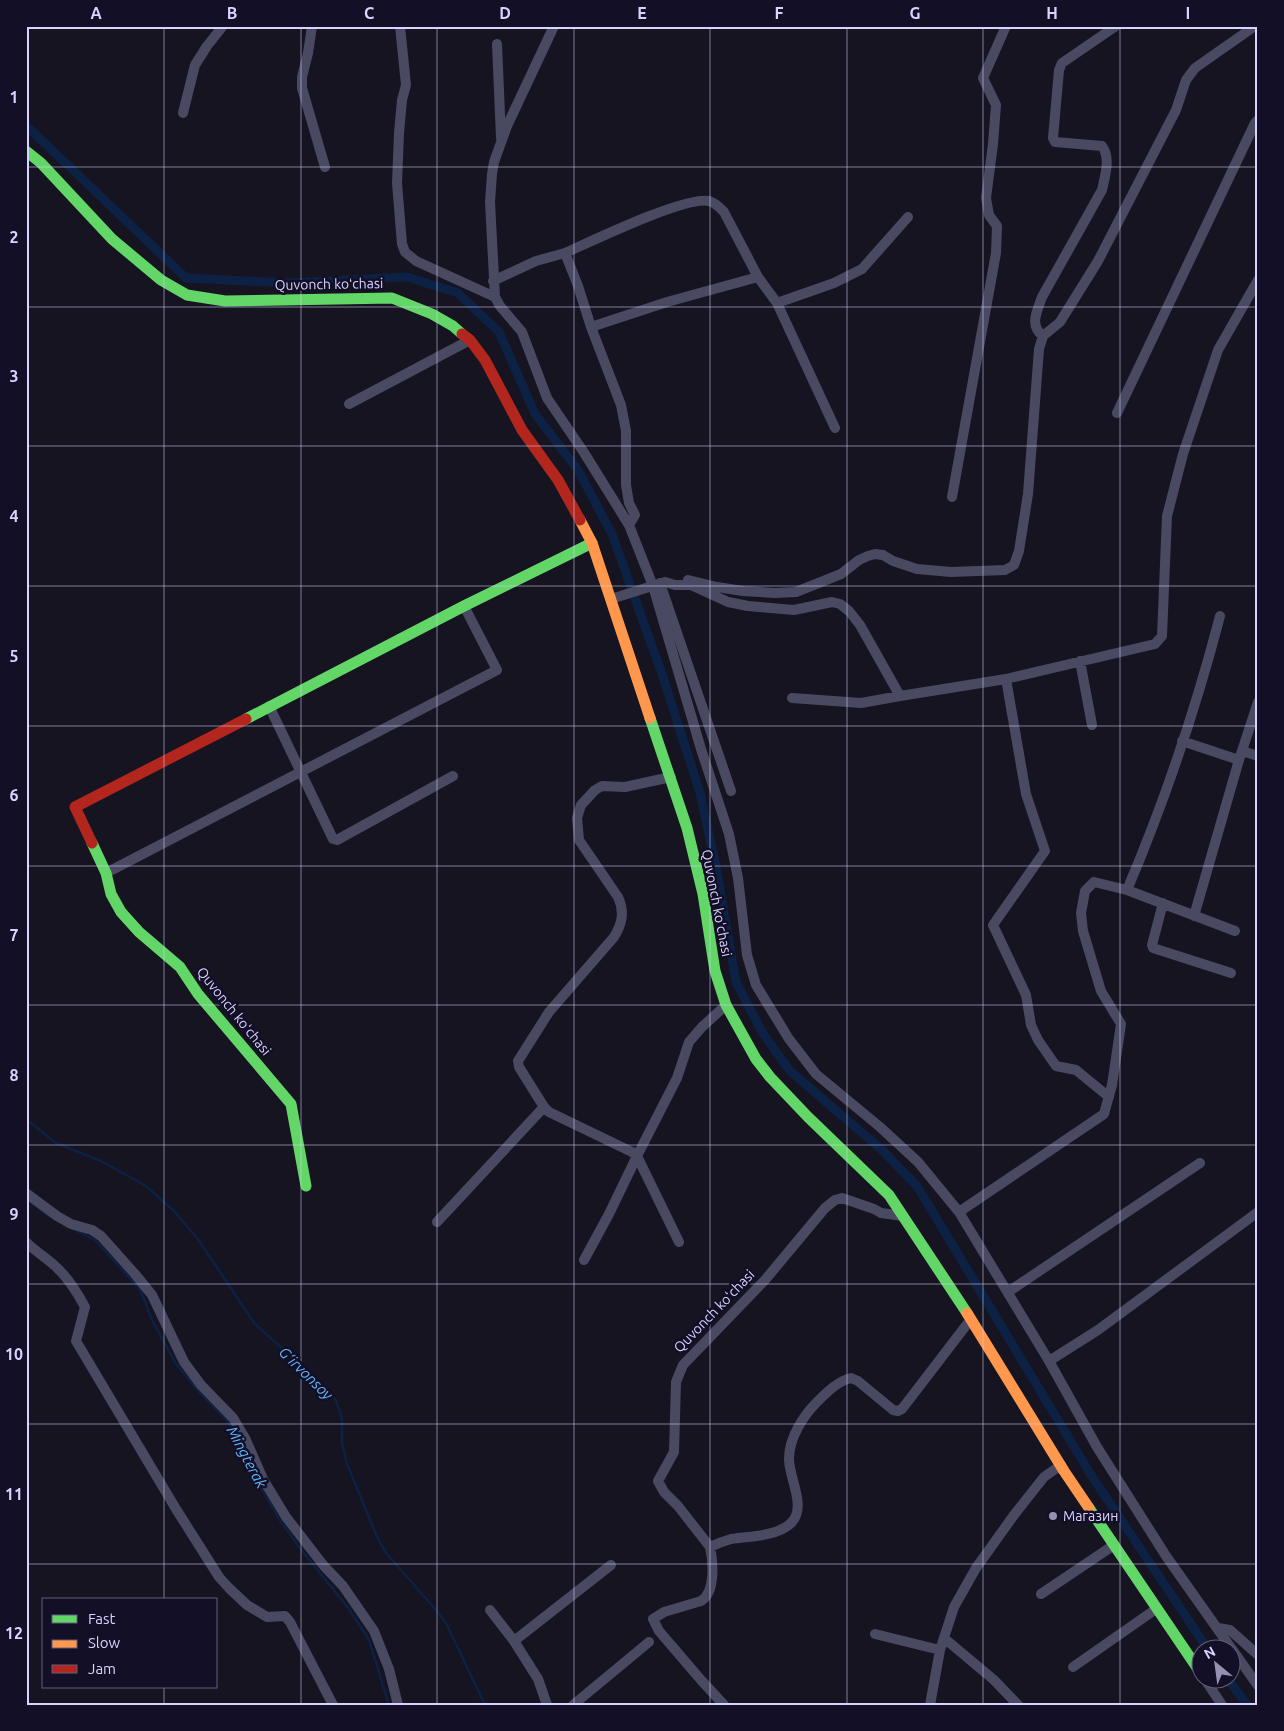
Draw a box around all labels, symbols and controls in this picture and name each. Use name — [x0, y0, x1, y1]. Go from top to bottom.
text: A — [90, 4, 102, 22]
text: B — [227, 4, 237, 22]
text: C — [364, 4, 374, 22]
text: D — [499, 4, 511, 22]
text: E — [637, 4, 647, 22]
text: F — [775, 4, 784, 22]
text: G — [909, 4, 921, 22]
text: H — [1046, 4, 1058, 22]
text: I — [1186, 4, 1190, 22]
text: 1 — [9, 88, 19, 106]
text: 2 — [9, 228, 19, 246]
street label: Quvonch koʻchasi — [274, 275, 384, 293]
text: 3 — [9, 367, 19, 385]
text: 4 — [9, 507, 19, 525]
text: 5 — [9, 647, 19, 665]
text: 6 — [9, 786, 19, 804]
street label: Quvonch koʻchasi — [699, 848, 735, 958]
text: 7 — [9, 926, 19, 944]
street label: Quvonch koʻchasi — [194, 964, 274, 1058]
text: 8 — [9, 1066, 19, 1084]
text: 9 — [9, 1205, 19, 1223]
street label: Quvonch koʻchasi — [670, 1266, 758, 1356]
water label: G‘irvonsoy — [276, 1343, 337, 1403]
text: 10 — [5, 1345, 23, 1363]
water label: Mingterak — [224, 1423, 271, 1491]
text: 11 — [5, 1485, 23, 1503]
place label: Магазин — [1063, 1508, 1118, 1524]
marker: Магазин — [1047, 1510, 1059, 1522]
legend — [42, 1598, 218, 1688]
text: Fast — [88, 1610, 116, 1627]
text: 12 — [5, 1624, 23, 1642]
text: Slow — [88, 1634, 121, 1651]
north arrow — [1192, 1638, 1242, 1688]
text: N — [1201, 1643, 1218, 1662]
text: Jam — [88, 1660, 116, 1677]

